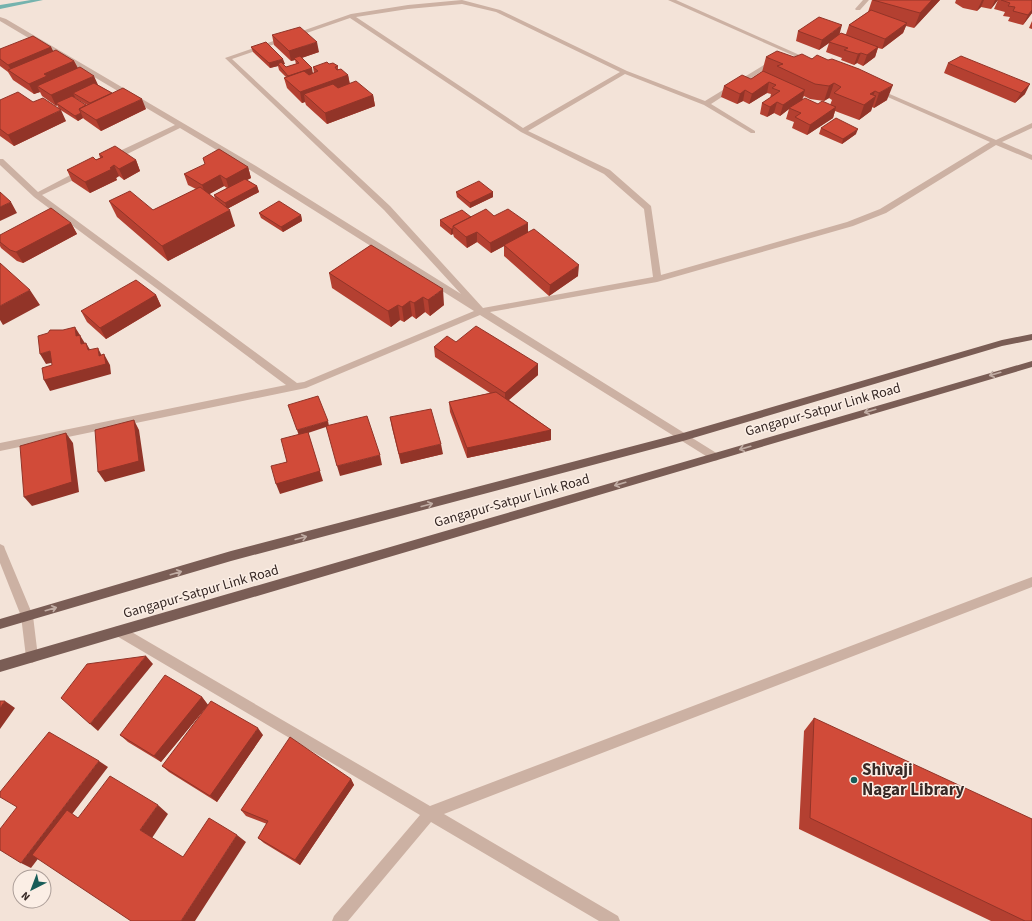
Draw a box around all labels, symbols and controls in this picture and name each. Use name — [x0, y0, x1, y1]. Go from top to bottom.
one-way arrow — [988, 371, 1001, 379]
street label: Gangapur-Satpur Link Road — [743, 378, 903, 442]
one-way arrow — [864, 408, 877, 415]
one-way arrow — [739, 445, 752, 452]
street label: Gangapur-Satpur Link Road — [432, 469, 592, 533]
one-way arrow — [614, 481, 627, 488]
one-way arrow — [420, 501, 433, 508]
one-way arrow — [294, 534, 307, 541]
street label: Gangapur-Satpur Link Road — [121, 560, 281, 624]
one-way arrow — [169, 569, 182, 576]
one-way arrow — [44, 605, 57, 612]
place label: Shivaji Nagar Library — [862, 758, 965, 802]
marker: Shivaji Nagar Library — [849, 775, 859, 785]
north arrow — [12, 869, 52, 909]
text: N — [18, 888, 33, 904]

